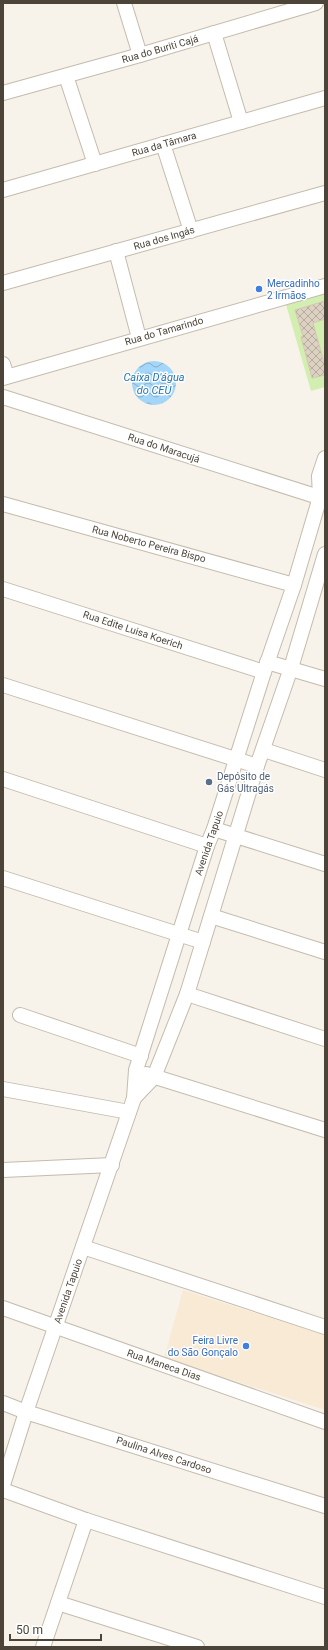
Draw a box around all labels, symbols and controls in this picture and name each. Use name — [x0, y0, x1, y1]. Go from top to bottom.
street label: Rua do Buriti Cajá — [121, 33, 199, 65]
street label: Rua da Tâmara — [130, 130, 198, 158]
street label: Rua dos Ingás — [132, 224, 196, 252]
place label: Mercadinho 2 Irmãos — [267, 278, 320, 301]
marker: Mercadinho 2 Irmãos — [254, 284, 264, 294]
street label: Rua do Tamarindo — [124, 314, 205, 347]
water label: Caixa D'água do CEU — [123, 371, 185, 397]
street label: Rua do Maracujá — [127, 431, 201, 465]
street label: Rua Noberto Pereira Bispo — [91, 524, 207, 565]
street label: Rua Edite Luisa Koerich — [82, 609, 184, 651]
place label: Depósito de Gás Ultragás — [217, 771, 274, 794]
marker: Depósito de Gás Ultragás — [204, 777, 214, 787]
street label: Avenida Tapuio — [193, 809, 225, 877]
street label: Avenida Tapuio — [52, 1257, 84, 1325]
place label: Feira Livre do São Gonçalo — [168, 1335, 238, 1358]
marker: Feira Livre do São Gonçalo — [241, 1341, 251, 1351]
street label: Rua Maneca Dias — [126, 1347, 202, 1383]
street label: Paulina Alves Cardoso — [115, 1434, 213, 1476]
scale bar — [10, 1616, 101, 1642]
text: 50 m — [16, 1623, 43, 1637]

